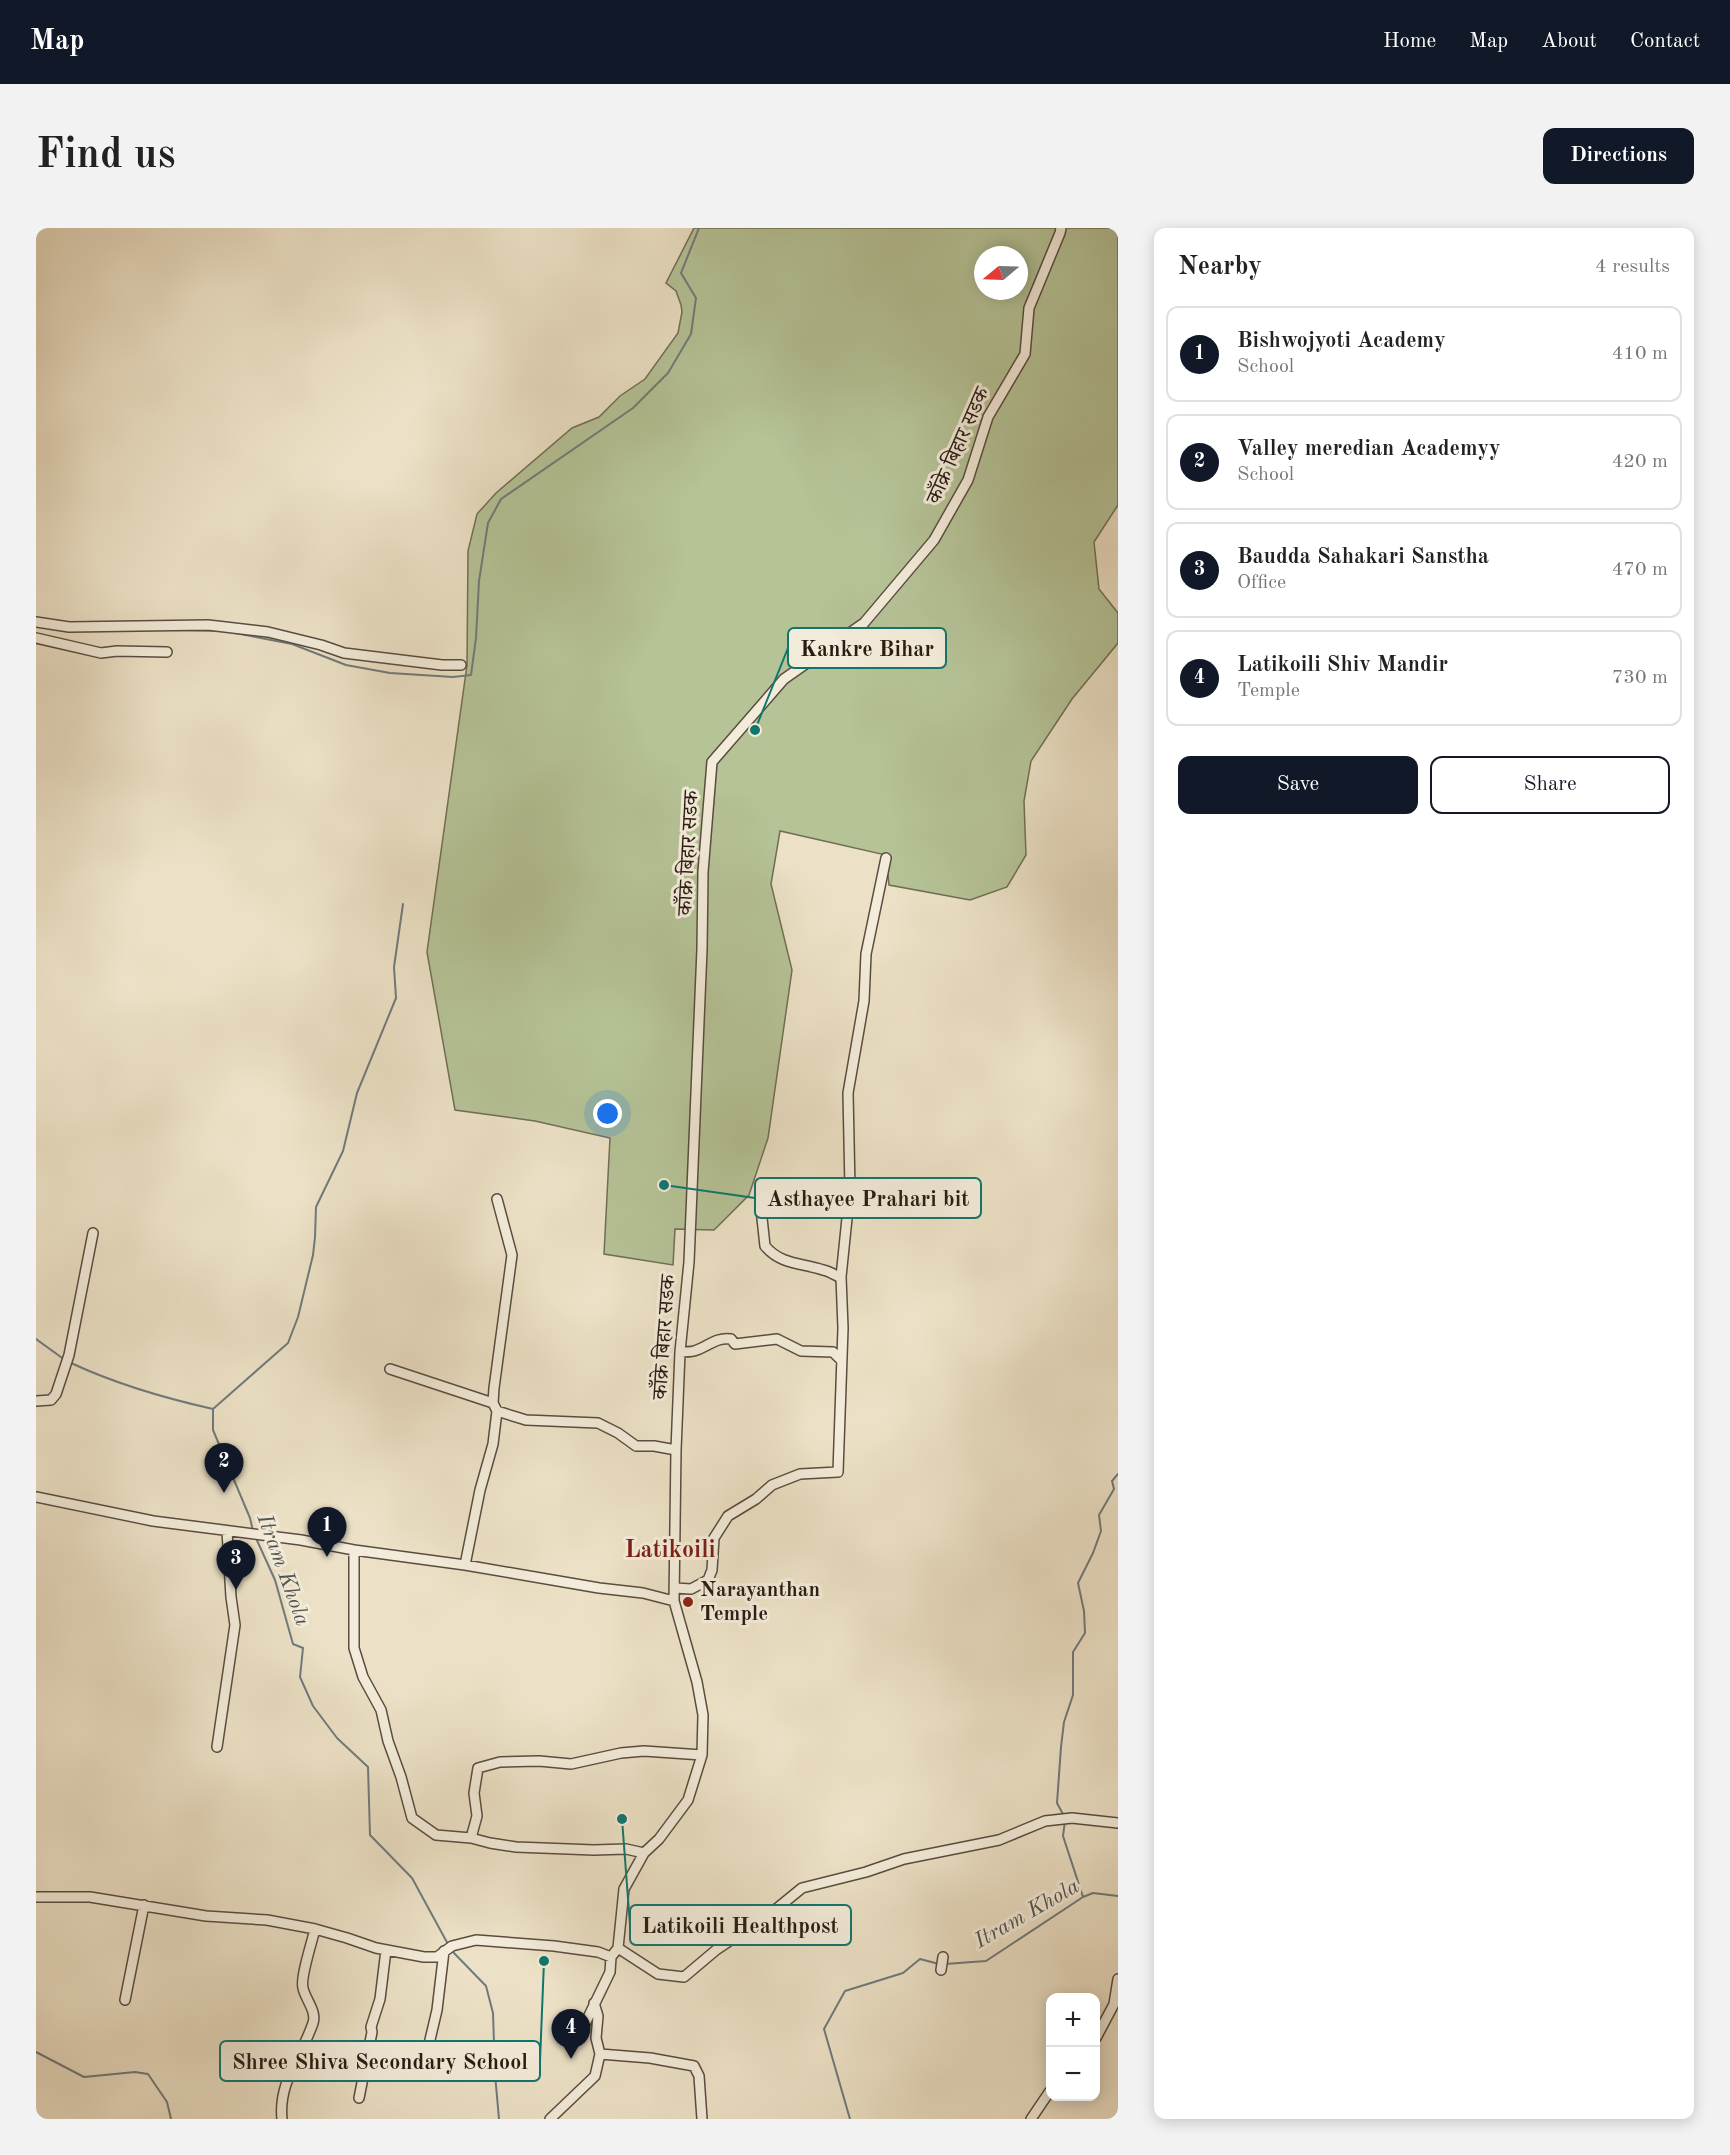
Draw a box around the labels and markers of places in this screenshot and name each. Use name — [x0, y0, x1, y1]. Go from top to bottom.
callout: Kankre Bihar — [788, 628, 946, 668]
callout: Asthayee Prahari bit — [755, 1178, 981, 1218]
pin: 2 — [204, 1444, 243, 1493]
pin: 1 — [308, 1508, 346, 1557]
pin: 3 — [216, 1540, 256, 1590]
place label: Narayanthan Temple — [700, 1580, 820, 1625]
marker: Narayanthan Temple — [681, 1595, 695, 1609]
callout: Latikoili Healthpost — [630, 1905, 851, 1945]
pin: 4 — [552, 2010, 590, 2059]
callout: Shree Shiva Secondary School — [220, 2041, 540, 2081]

